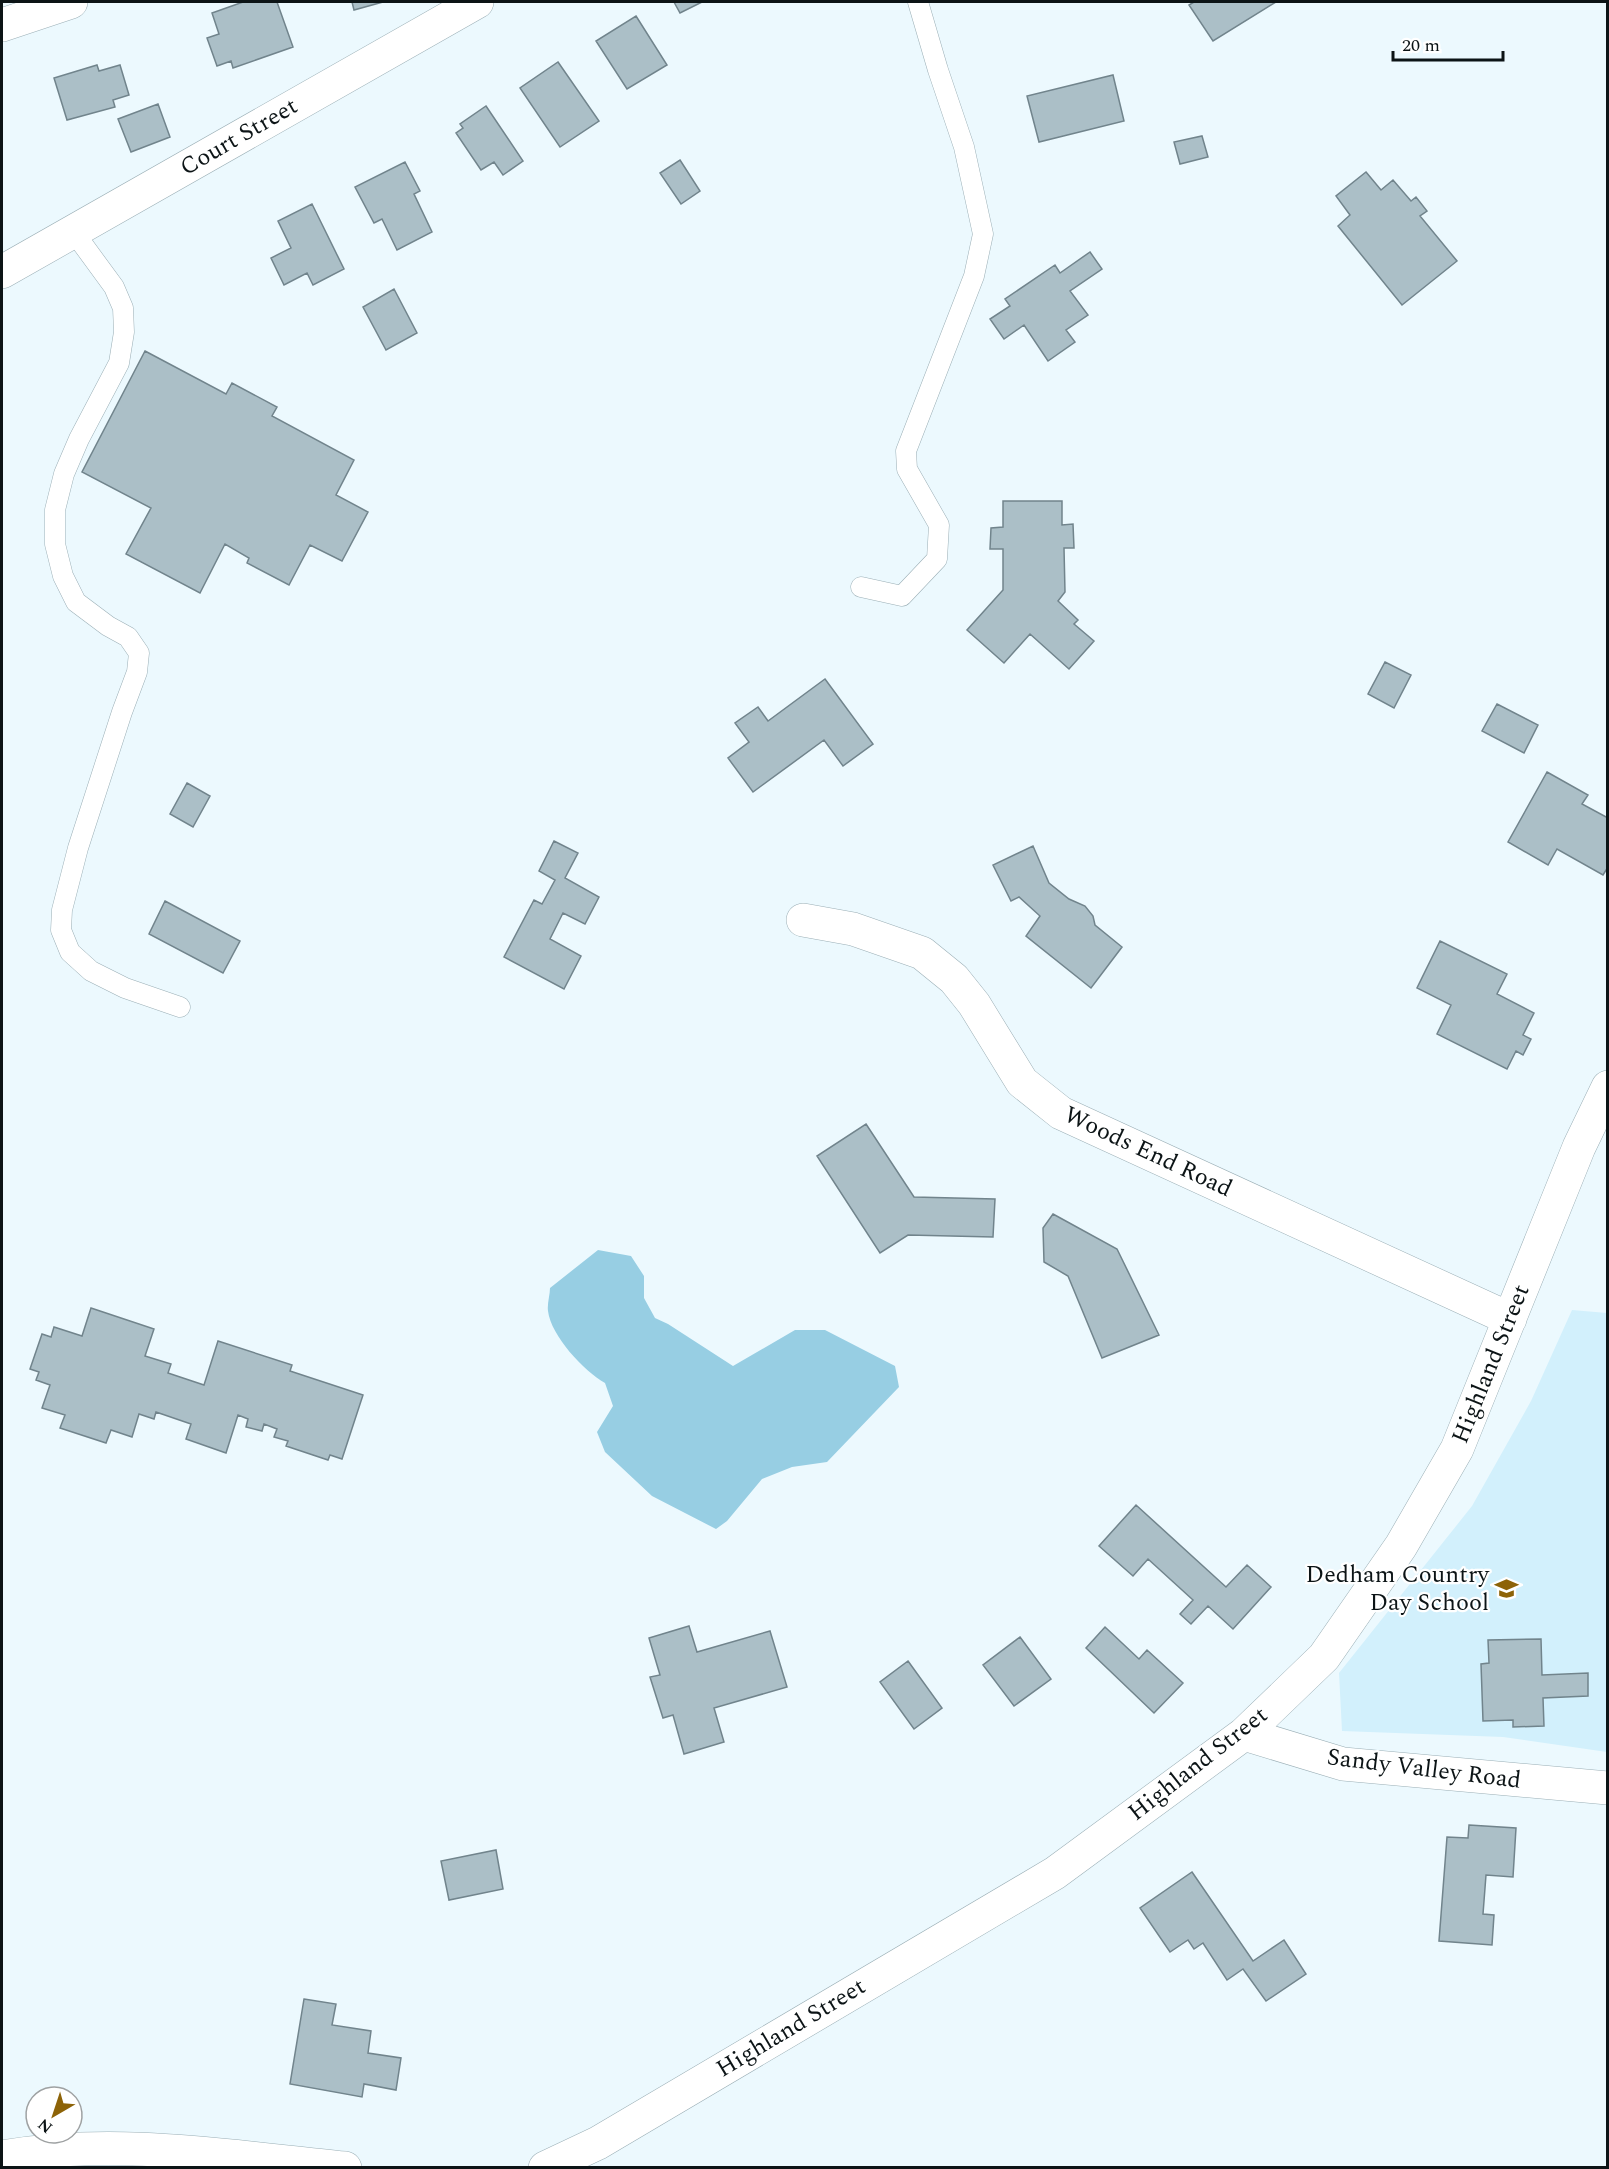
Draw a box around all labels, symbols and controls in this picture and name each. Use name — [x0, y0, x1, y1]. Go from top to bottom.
scale bar — [1393, 24, 1502, 62]
text: 20 m — [1402, 32, 1440, 59]
street label: Court Street — [173, 89, 305, 185]
street label: Woods End Road — [1058, 1097, 1238, 1207]
street label: Highland Street — [1443, 1279, 1539, 1449]
place label: Dedham Country Day School — [1306, 1557, 1490, 1621]
school or university icon: Dedham Country Day School — [1494, 1576, 1520, 1602]
street label: Highland Street — [1120, 1698, 1276, 1830]
street label: Sandy Valley Road — [1325, 1739, 1523, 1799]
street label: Highland Street — [709, 1969, 873, 2087]
north arrow — [24, 2085, 84, 2145]
text: N — [33, 2112, 58, 2139]

